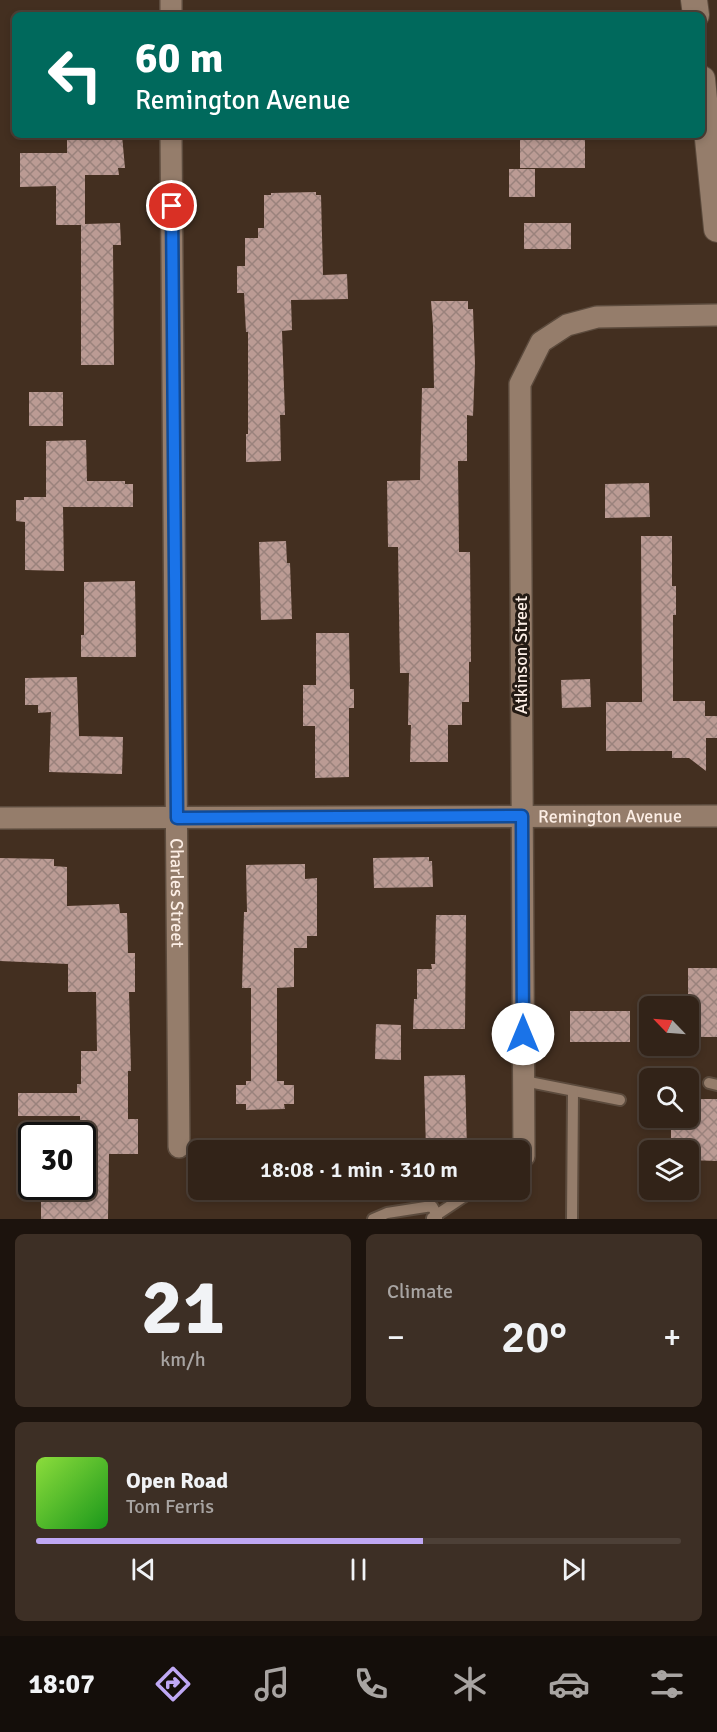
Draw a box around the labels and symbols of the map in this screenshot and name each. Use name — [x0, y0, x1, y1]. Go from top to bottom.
pin — [146, 180, 197, 231]
street label: Atkinson Street — [510, 596, 532, 714]
street label: Remington Avenue — [538, 805, 682, 827]
street label: Charles Street — [166, 838, 188, 948]
north arrow — [639, 996, 699, 1056]
position arrow — [491, 1002, 555, 1066]
speed limit sign: 30 — [18, 1122, 96, 1200]

